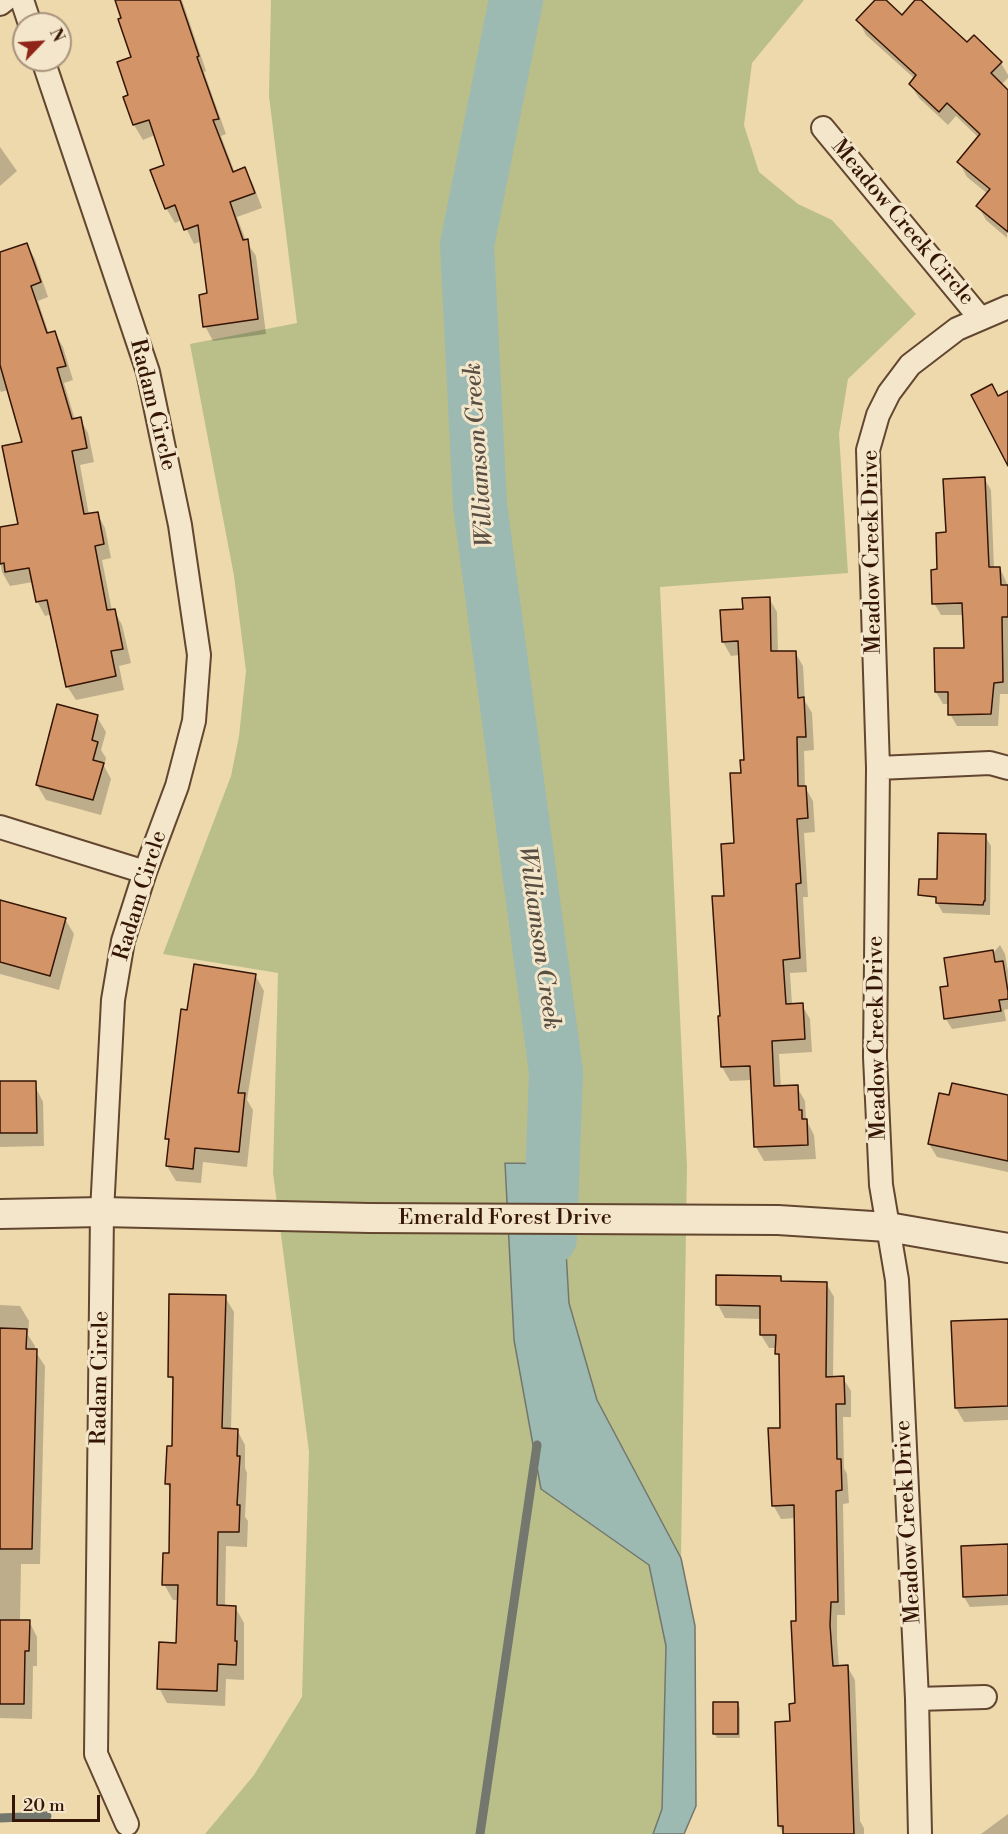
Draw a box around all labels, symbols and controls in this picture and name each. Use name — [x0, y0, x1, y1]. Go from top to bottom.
north arrow — [12, 12, 72, 72]
text: N — [45, 25, 68, 45]
street label: Meadow Creek Circle — [825, 135, 979, 311]
street label: Radam Circle — [123, 337, 181, 473]
water label: Williamson Creek — [459, 362, 501, 548]
street label: Meadow Creek Drive — [858, 450, 888, 654]
street label: Radam Circle — [109, 828, 173, 964]
water label: Williamson Creek — [511, 844, 565, 1032]
street label: Meadow Creek Drive — [863, 936, 893, 1140]
street label: Emerald Forest Drive — [398, 1206, 612, 1232]
street label: Radam Circle — [87, 1311, 115, 1445]
street label: Meadow Creek Drive — [890, 1419, 928, 1625]
scale bar — [15, 1783, 104, 1821]
text: 20 m — [23, 1794, 65, 1817]

